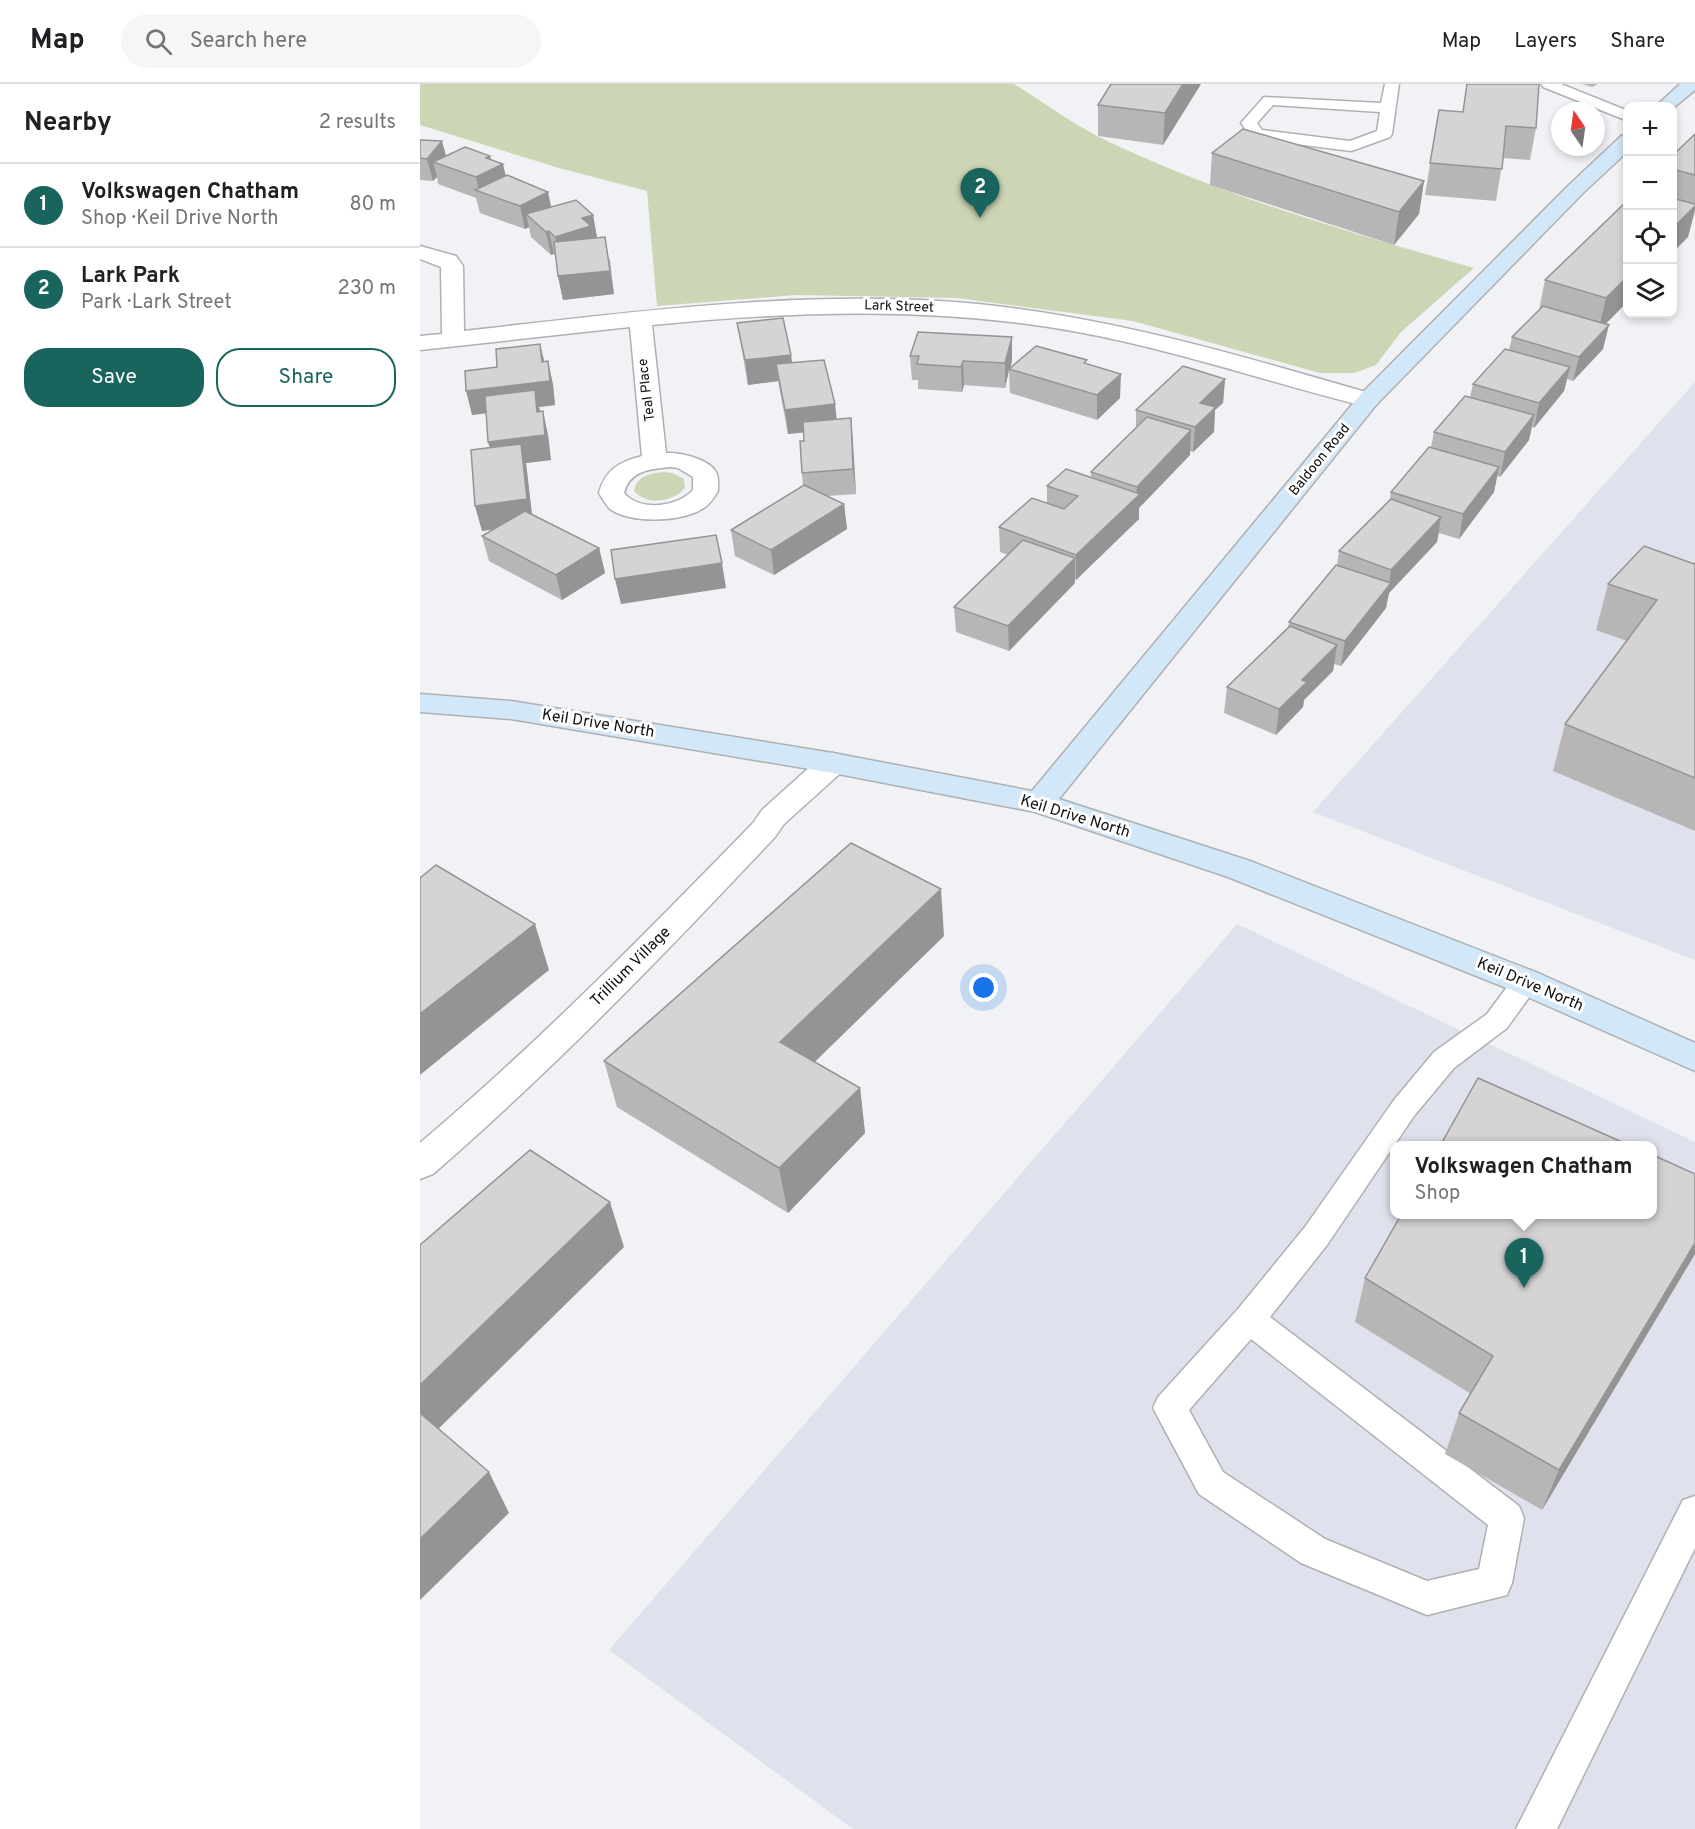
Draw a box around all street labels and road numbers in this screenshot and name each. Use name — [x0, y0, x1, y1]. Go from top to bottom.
street label: Lark Street — [864, 297, 934, 317]
street label: Teal Place — [635, 357, 659, 423]
street label: Baldoon Road — [1286, 421, 1354, 499]
street label: Keil Drive North — [540, 705, 656, 743]
street label: Keil Drive North — [1018, 791, 1132, 843]
street label: Trillium Village — [587, 923, 675, 1011]
street label: Keil Drive North — [1474, 954, 1586, 1016]

